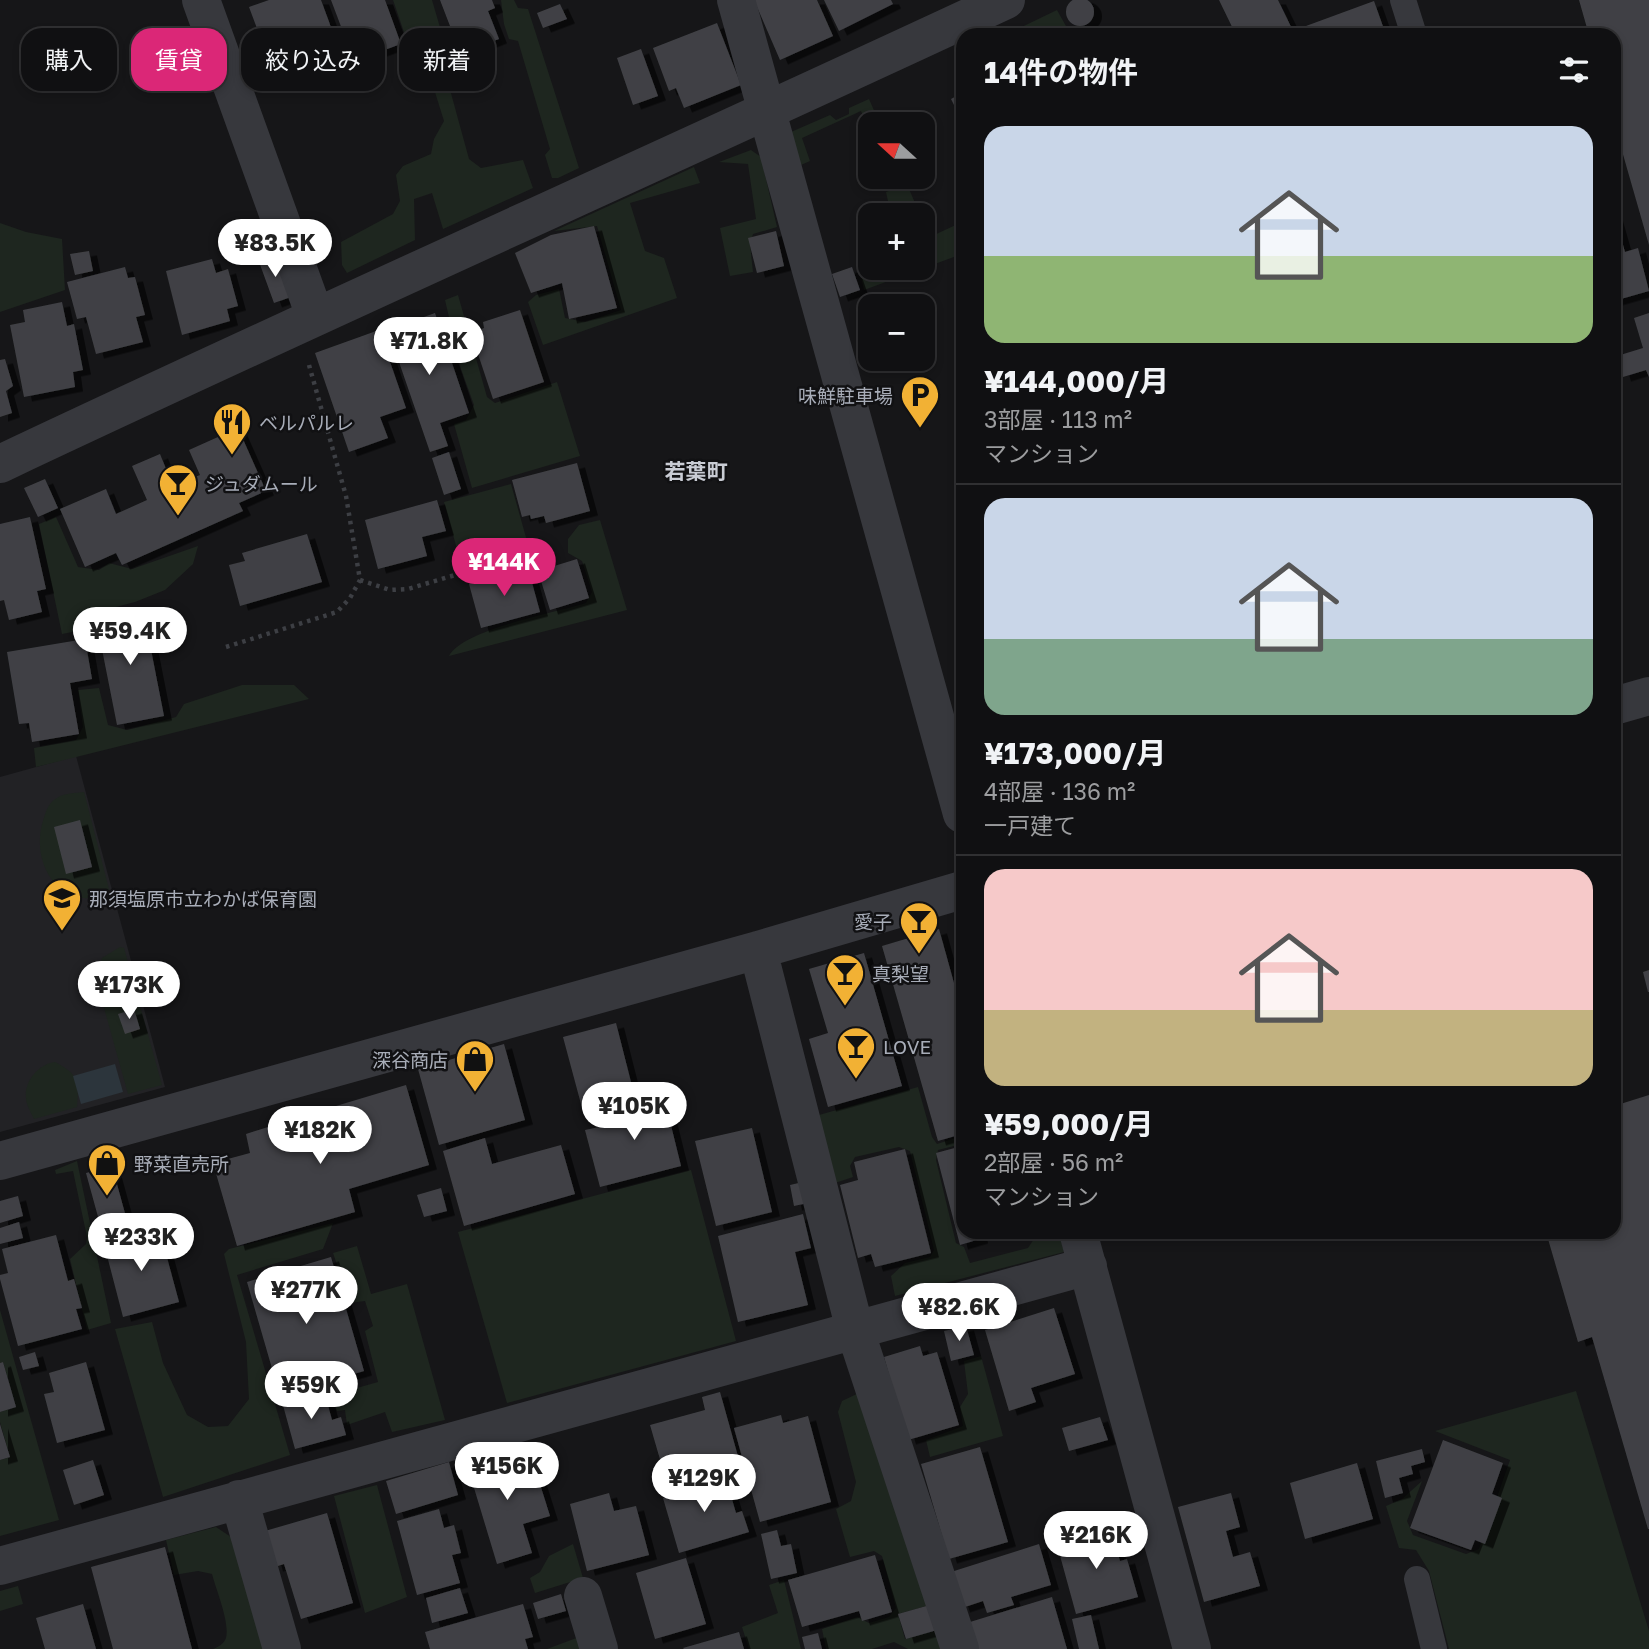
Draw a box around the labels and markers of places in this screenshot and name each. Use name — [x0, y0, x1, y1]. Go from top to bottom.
pin: ¥83.5K — [218, 219, 332, 279]
pin: ¥71.8K — [372, 318, 486, 377]
parking icon: 味鮮駐車場 — [899, 374, 941, 429]
place label: 味鮮駐車場 — [798, 384, 893, 407]
restaurant icon: ベルパルレ — [211, 401, 253, 456]
place label: ベルパルレ — [259, 411, 354, 434]
bar icon: ジュダムール — [157, 462, 199, 517]
place label: ジュダムール — [205, 472, 318, 495]
pin: ¥144K — [455, 538, 553, 598]
pin: ¥59.4K — [73, 608, 187, 667]
school or university icon: 那須塩原市立わかば保育園 — [41, 877, 83, 932]
place label: 那須塩原市立わかば保育園 — [89, 887, 317, 910]
bar icon: 愛子 — [898, 900, 940, 955]
place label: 愛子 — [854, 910, 892, 933]
bar icon: 真梨望 — [824, 952, 866, 1007]
pin: ¥173K — [80, 962, 178, 1021]
place label: 真梨望 — [872, 962, 929, 985]
bar icon: LOVE — [835, 1025, 877, 1080]
place label: LOVE — [883, 1035, 931, 1058]
shop icon: 深谷商店 — [454, 1038, 496, 1093]
place label: 深谷商店 — [372, 1048, 448, 1071]
pin: ¥105K — [585, 1082, 683, 1142]
pin: ¥182K — [271, 1106, 369, 1166]
shop icon: 野菜直売所 — [86, 1142, 128, 1197]
place label: 野菜直売所 — [134, 1152, 229, 1175]
pin: ¥233K — [92, 1214, 190, 1273]
pin: ¥277K — [257, 1266, 355, 1326]
pin: ¥82.6K — [902, 1284, 1016, 1343]
pin: ¥59K — [270, 1362, 352, 1421]
pin: ¥156K — [458, 1442, 556, 1502]
pin: ¥129K — [655, 1454, 753, 1514]
pin: ¥216K — [1047, 1512, 1145, 1571]

